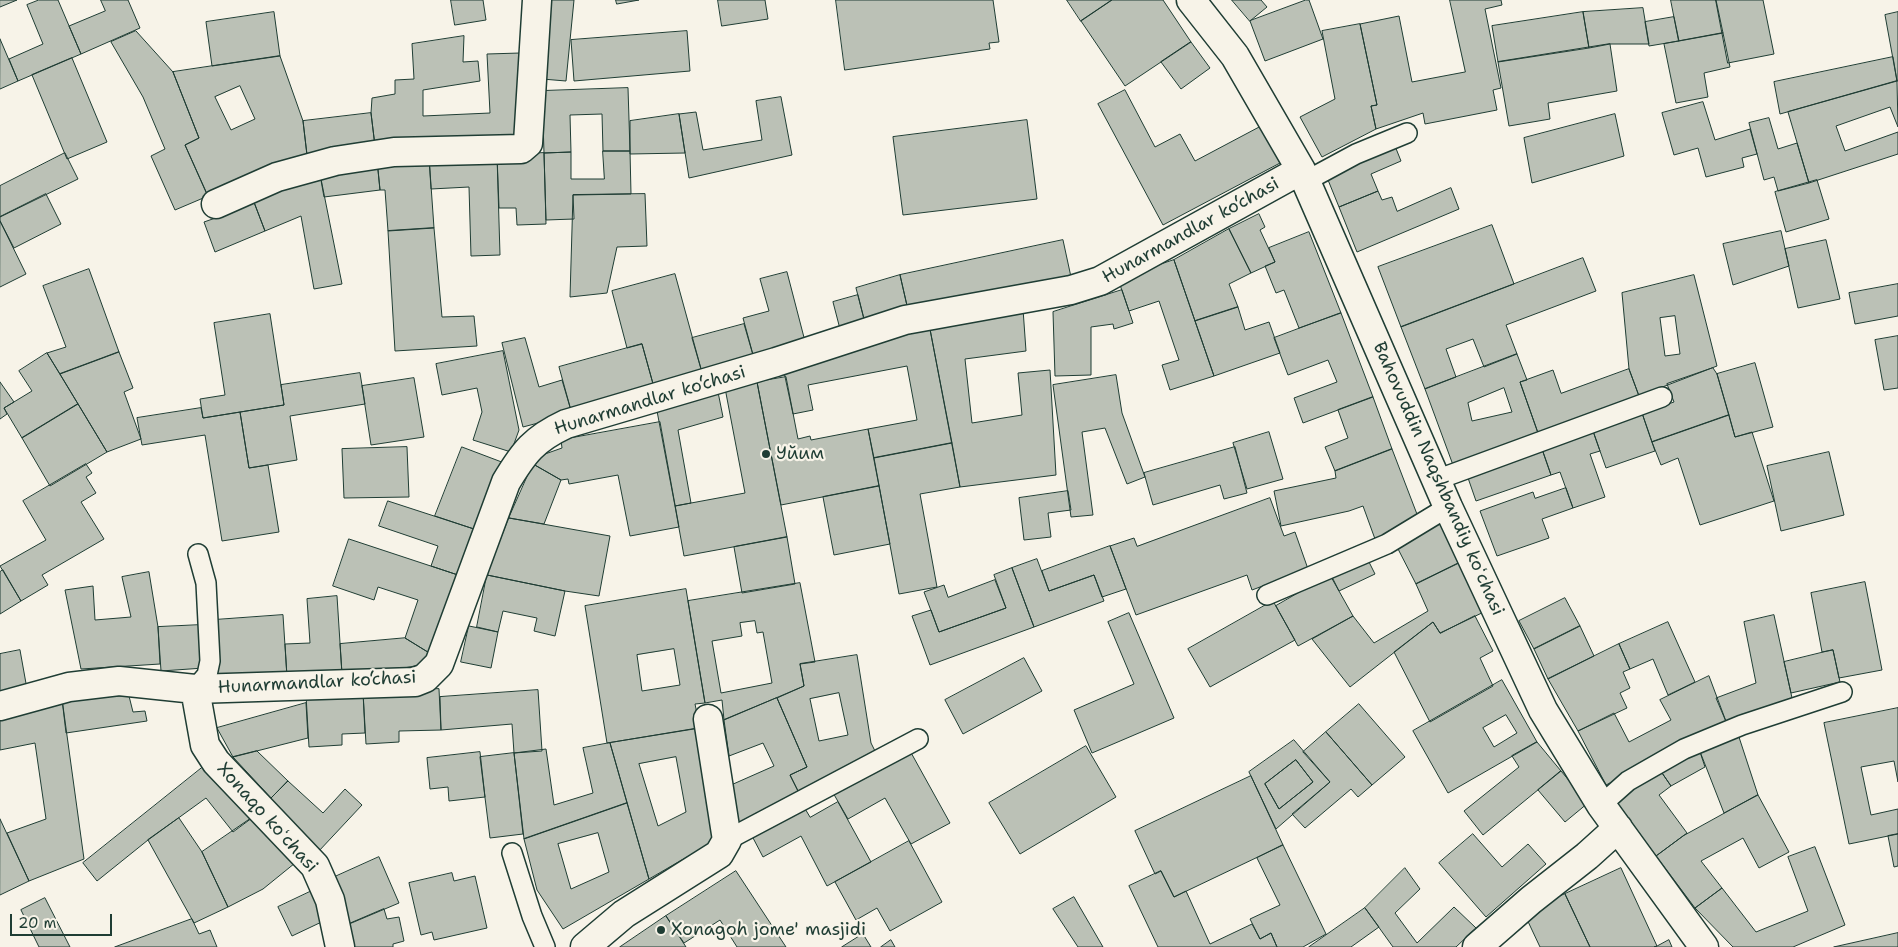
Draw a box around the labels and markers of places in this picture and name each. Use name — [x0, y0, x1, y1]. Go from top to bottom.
place label: Уйим — [776, 443, 824, 465]
marker: Уйим — [760, 448, 772, 460]
place label: Xonagoh jome' masjidi — [671, 919, 866, 941]
marker: Xonagoh jome' masjidi — [655, 924, 667, 936]

